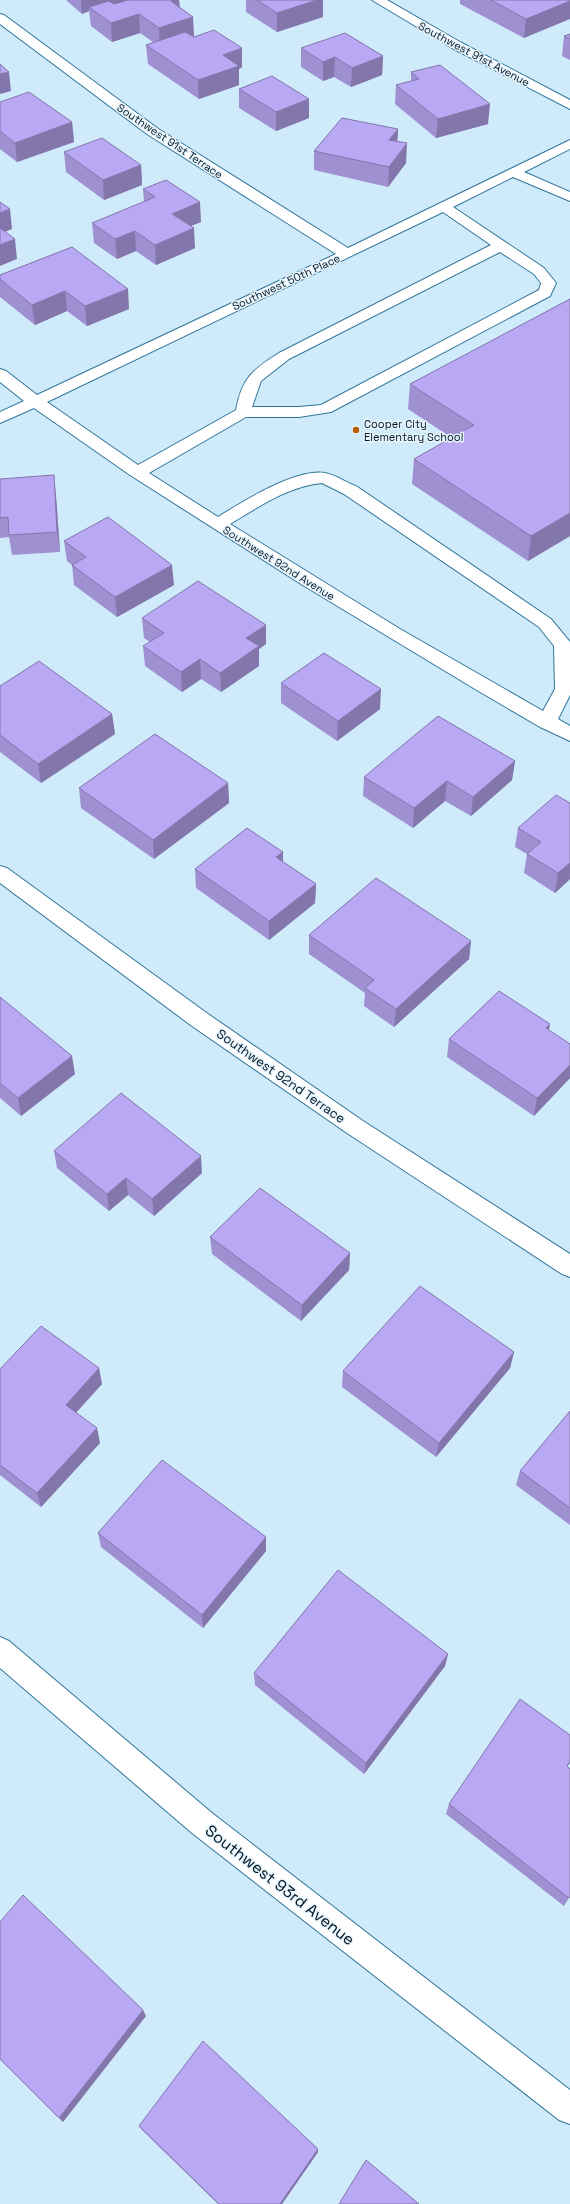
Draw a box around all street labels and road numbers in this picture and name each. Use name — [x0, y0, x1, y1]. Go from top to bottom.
street label: Southwest 91st Avenue — [416, 19, 532, 89]
street label: Southwest 91st Terrace — [114, 100, 226, 182]
street label: Southwest 50th Place — [230, 251, 342, 313]
street label: Southwest 92nd Avenue — [220, 523, 338, 603]
street label: Southwest 92nd Terrace — [213, 1025, 349, 1127]
street label: Southwest 93rd Avenue — [201, 1820, 359, 1950]

